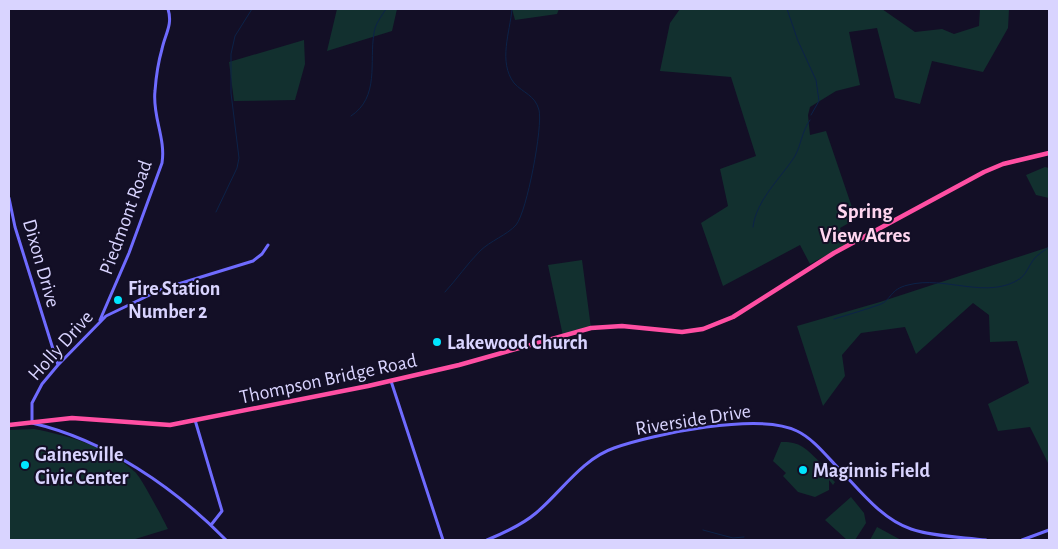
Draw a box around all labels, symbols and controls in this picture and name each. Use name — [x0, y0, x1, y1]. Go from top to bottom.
street label: Piedmont Road — [96, 157, 156, 277]
district label: Spring View Acres — [819, 201, 911, 246]
street label: Dixon Drive — [19, 217, 63, 310]
place label: Fire Station Number 2 — [128, 279, 220, 322]
marker: Fire Station Number 2 — [112, 294, 124, 306]
street label: Holly Drive — [24, 307, 97, 384]
place label: Lakewood Church — [447, 333, 588, 353]
marker: Lakewood Church — [431, 336, 443, 348]
street label: Thompson Bridge Road — [238, 350, 419, 408]
street label: Riverside Drive — [634, 401, 752, 439]
place label: Gainesville Civic Center — [35, 445, 128, 488]
marker: Gainesville Civic Center — [19, 459, 31, 471]
place label: Maginnis Field — [813, 461, 930, 481]
marker: Maginnis Field — [797, 464, 809, 476]

